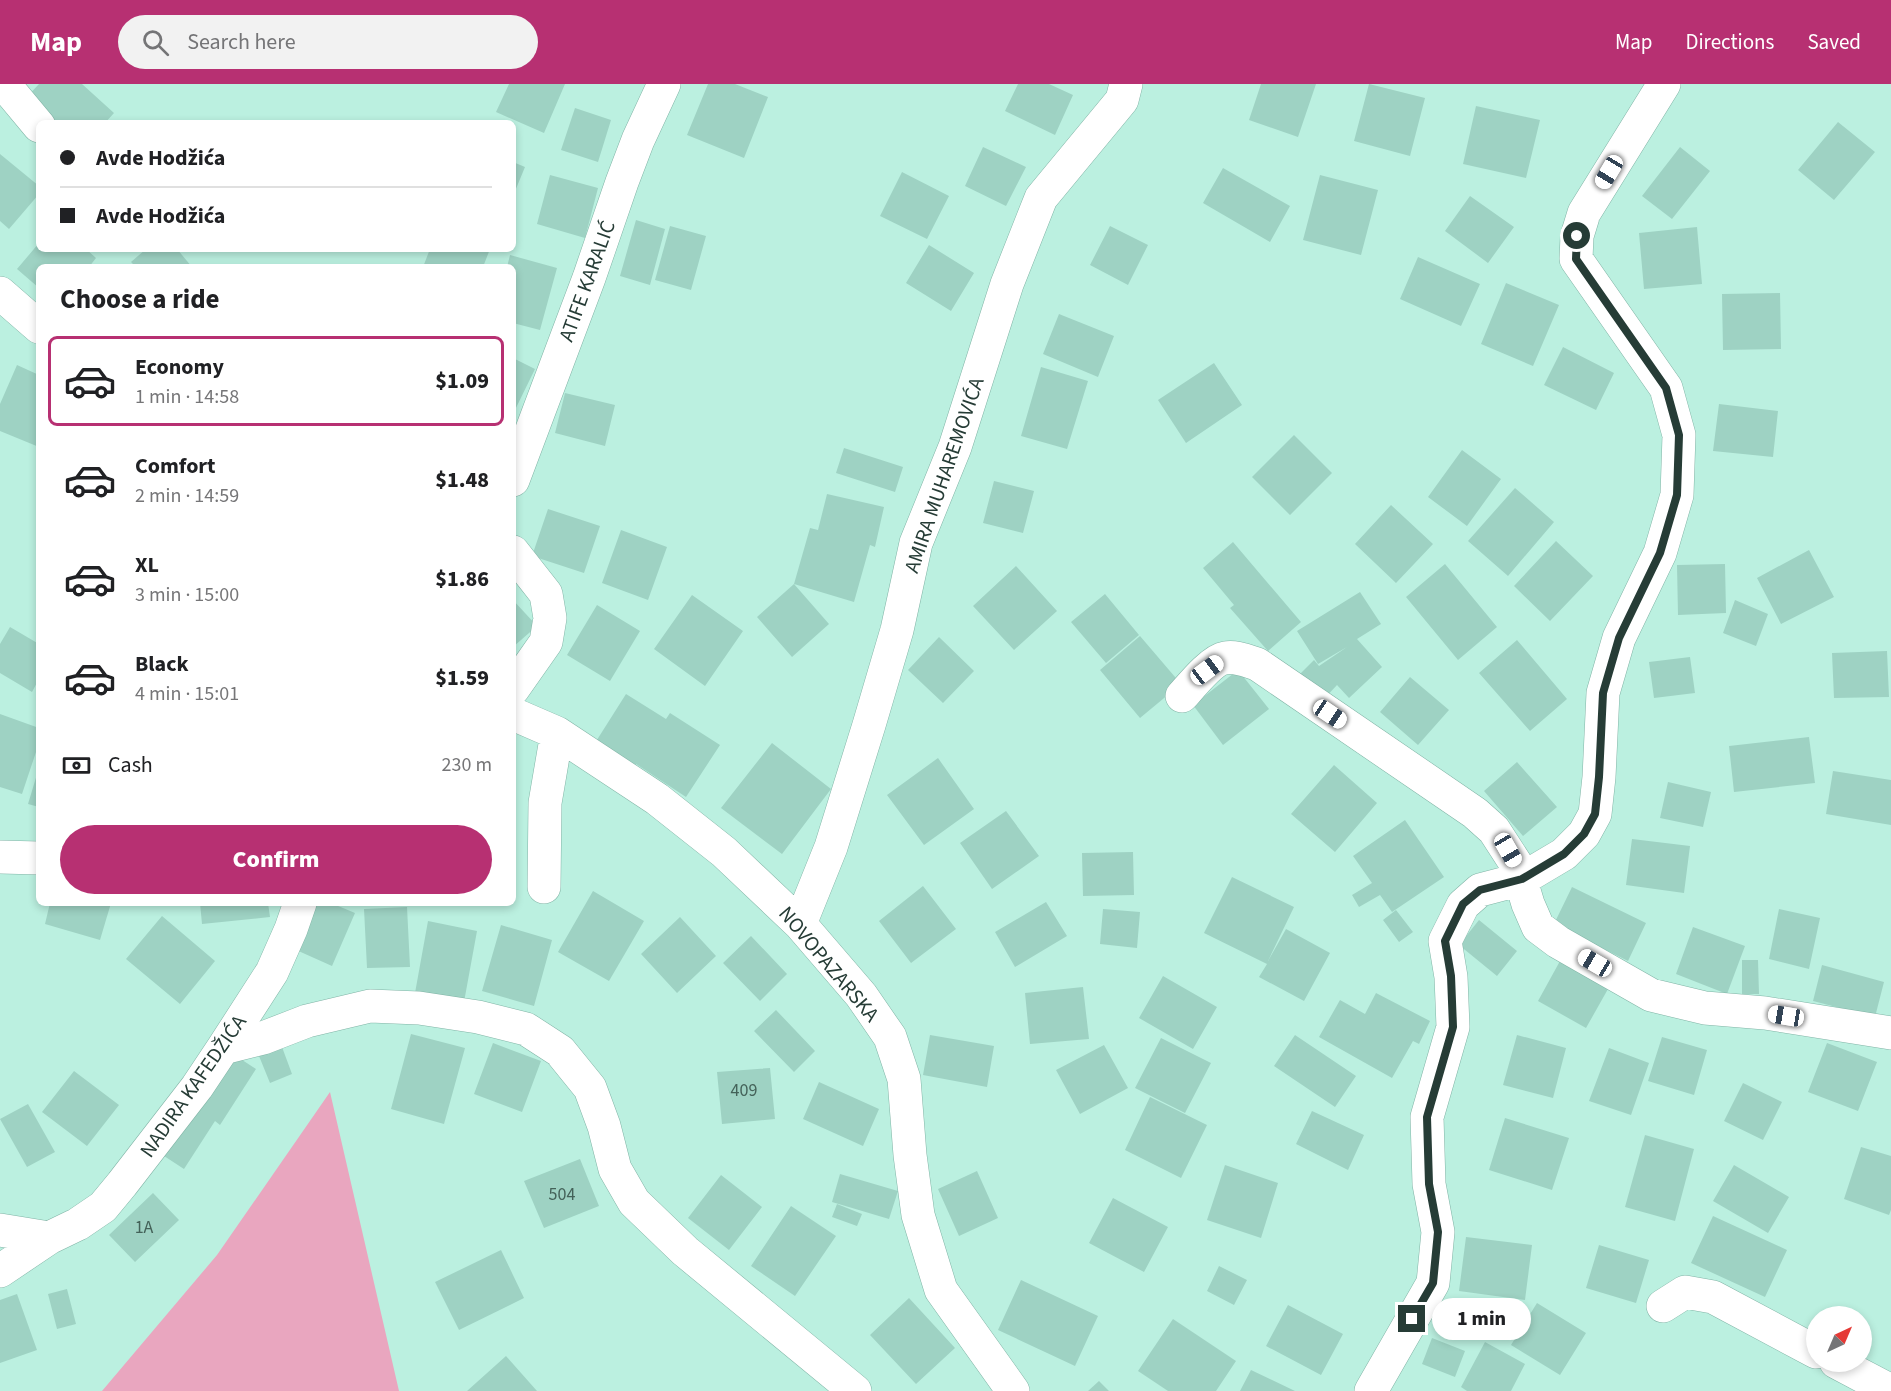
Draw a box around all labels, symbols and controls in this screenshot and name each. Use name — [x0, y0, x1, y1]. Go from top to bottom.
search box — [118, 15, 538, 69]
text: Map — [30, 22, 82, 62]
icon: search — [139, 26, 172, 59]
text: Search here — [187, 26, 296, 58]
text: Map — [1615, 27, 1653, 57]
text: Directions — [1686, 27, 1774, 57]
text: Saved — [1807, 27, 1861, 57]
text: Avde Hodžića — [96, 142, 225, 174]
car — [1592, 152, 1626, 192]
text: Avde Hodžića — [96, 200, 225, 232]
street label: ATIFE KARALIĆ — [551, 216, 623, 346]
route start — [1563, 222, 1590, 249]
text: Choose a ride — [60, 280, 220, 319]
text: Economy — [135, 351, 224, 383]
icon: car — [63, 354, 117, 408]
text: $1.09 — [435, 365, 489, 397]
street label: AMIRA MUHAREMOVIĆA — [896, 372, 992, 577]
text: 1 min · 14:58 — [135, 383, 239, 411]
text: Comfort — [135, 450, 216, 482]
icon: car — [63, 453, 117, 507]
text: $1.48 — [435, 464, 489, 496]
text: 2 min · 14:59 — [135, 482, 239, 510]
text: XL — [135, 549, 159, 581]
icon: car — [63, 552, 117, 606]
text: $1.86 — [435, 563, 489, 595]
text: 3 min · 15:00 — [135, 581, 239, 609]
text: Black — [135, 648, 189, 680]
icon: car — [63, 651, 117, 705]
car — [1187, 652, 1227, 688]
text: $1.59 — [435, 662, 489, 694]
text: 4 min · 15:01 — [135, 680, 239, 708]
car — [1310, 696, 1350, 732]
icon: cash — [60, 749, 93, 782]
text: Cash — [108, 749, 153, 781]
text: 230 m — [442, 751, 492, 779]
button: Confirm — [60, 825, 492, 894]
car — [1491, 830, 1525, 870]
street label: NOVOPAZARSKA — [772, 900, 887, 1029]
car — [1575, 946, 1615, 980]
car — [1767, 1004, 1805, 1028]
street label: NADIRA KAFEDŽIĆA — [132, 1008, 254, 1164]
house number: 409 — [731, 1078, 757, 1103]
house number: 504 — [549, 1182, 575, 1207]
house number: 1A — [135, 1215, 154, 1240]
callout: 1 min — [1433, 1298, 1532, 1340]
route end — [1398, 1305, 1425, 1332]
text: 1 min — [1457, 1305, 1506, 1333]
north arrow — [1806, 1306, 1872, 1372]
map controls — [1806, 1306, 1872, 1372]

